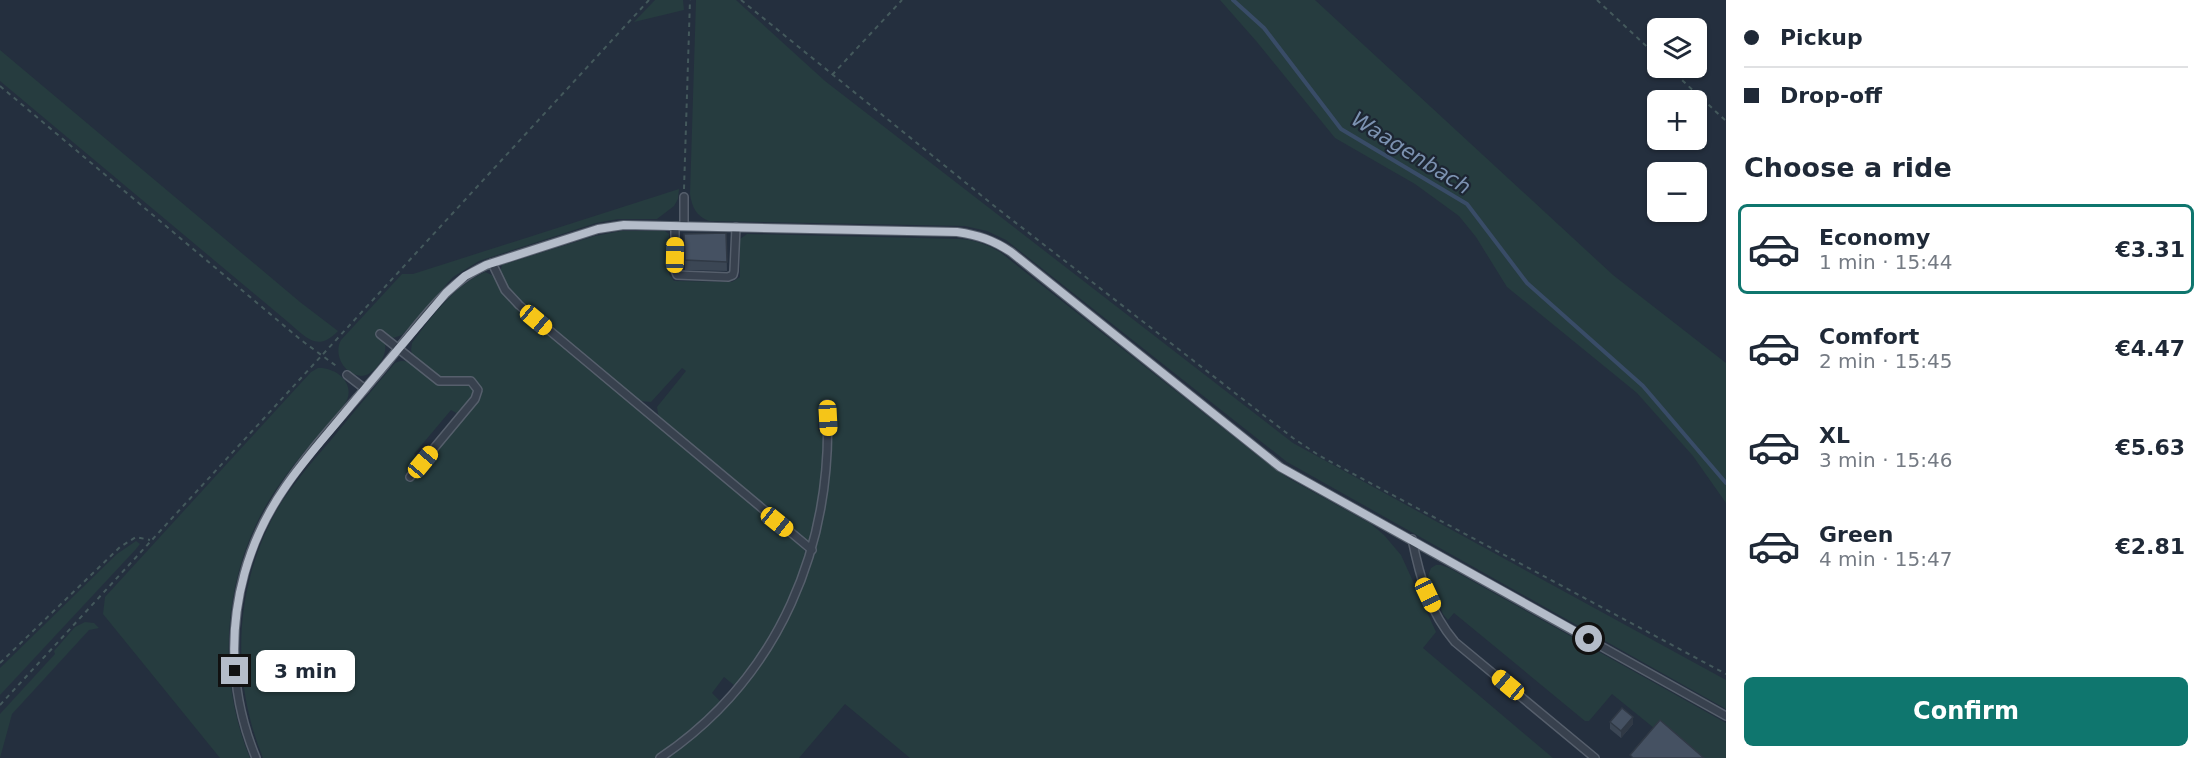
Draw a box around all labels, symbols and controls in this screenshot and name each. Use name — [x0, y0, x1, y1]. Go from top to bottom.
map controls — [1647, 18, 1707, 222]
button: layers — [1647, 18, 1707, 78]
text: Pickup — [1780, 25, 1863, 50]
text: Drop-off — [1780, 83, 1882, 108]
button: + — [1647, 90, 1707, 150]
water label: Waagenbach — [1347, 107, 1475, 199]
text: Choose a ride — [1744, 152, 1952, 183]
button: − — [1647, 162, 1707, 222]
icon: car — [1747, 222, 1801, 276]
text: Economy — [1819, 225, 1930, 250]
car — [666, 237, 684, 273]
text: €3.31 — [2115, 237, 2185, 262]
text: 1 min · 15:44 — [1819, 250, 1953, 274]
car — [516, 302, 556, 338]
icon: car — [1747, 321, 1801, 375]
text: Comfort — [1819, 324, 1919, 349]
text: €4.47 — [2115, 336, 2185, 361]
text: 2 min · 15:45 — [1819, 349, 1953, 373]
car — [818, 400, 838, 436]
icon: car — [1747, 420, 1801, 474]
text: XL — [1819, 423, 1850, 448]
text: €5.63 — [2115, 435, 2185, 460]
car — [405, 442, 441, 482]
text: 3 min · 15:46 — [1819, 448, 1953, 472]
car — [757, 504, 797, 540]
icon: car — [1747, 519, 1801, 573]
text: Green — [1819, 522, 1893, 547]
text: €2.81 — [2115, 534, 2185, 559]
text: 4 min · 15:47 — [1819, 547, 1953, 571]
car — [1412, 575, 1444, 615]
route start — [1575, 625, 1602, 652]
callout: 3 min — [256, 650, 355, 692]
route end — [221, 657, 248, 684]
text: 3 min — [274, 659, 337, 683]
car — [1488, 667, 1528, 703]
button: Confirm — [1744, 677, 2188, 746]

